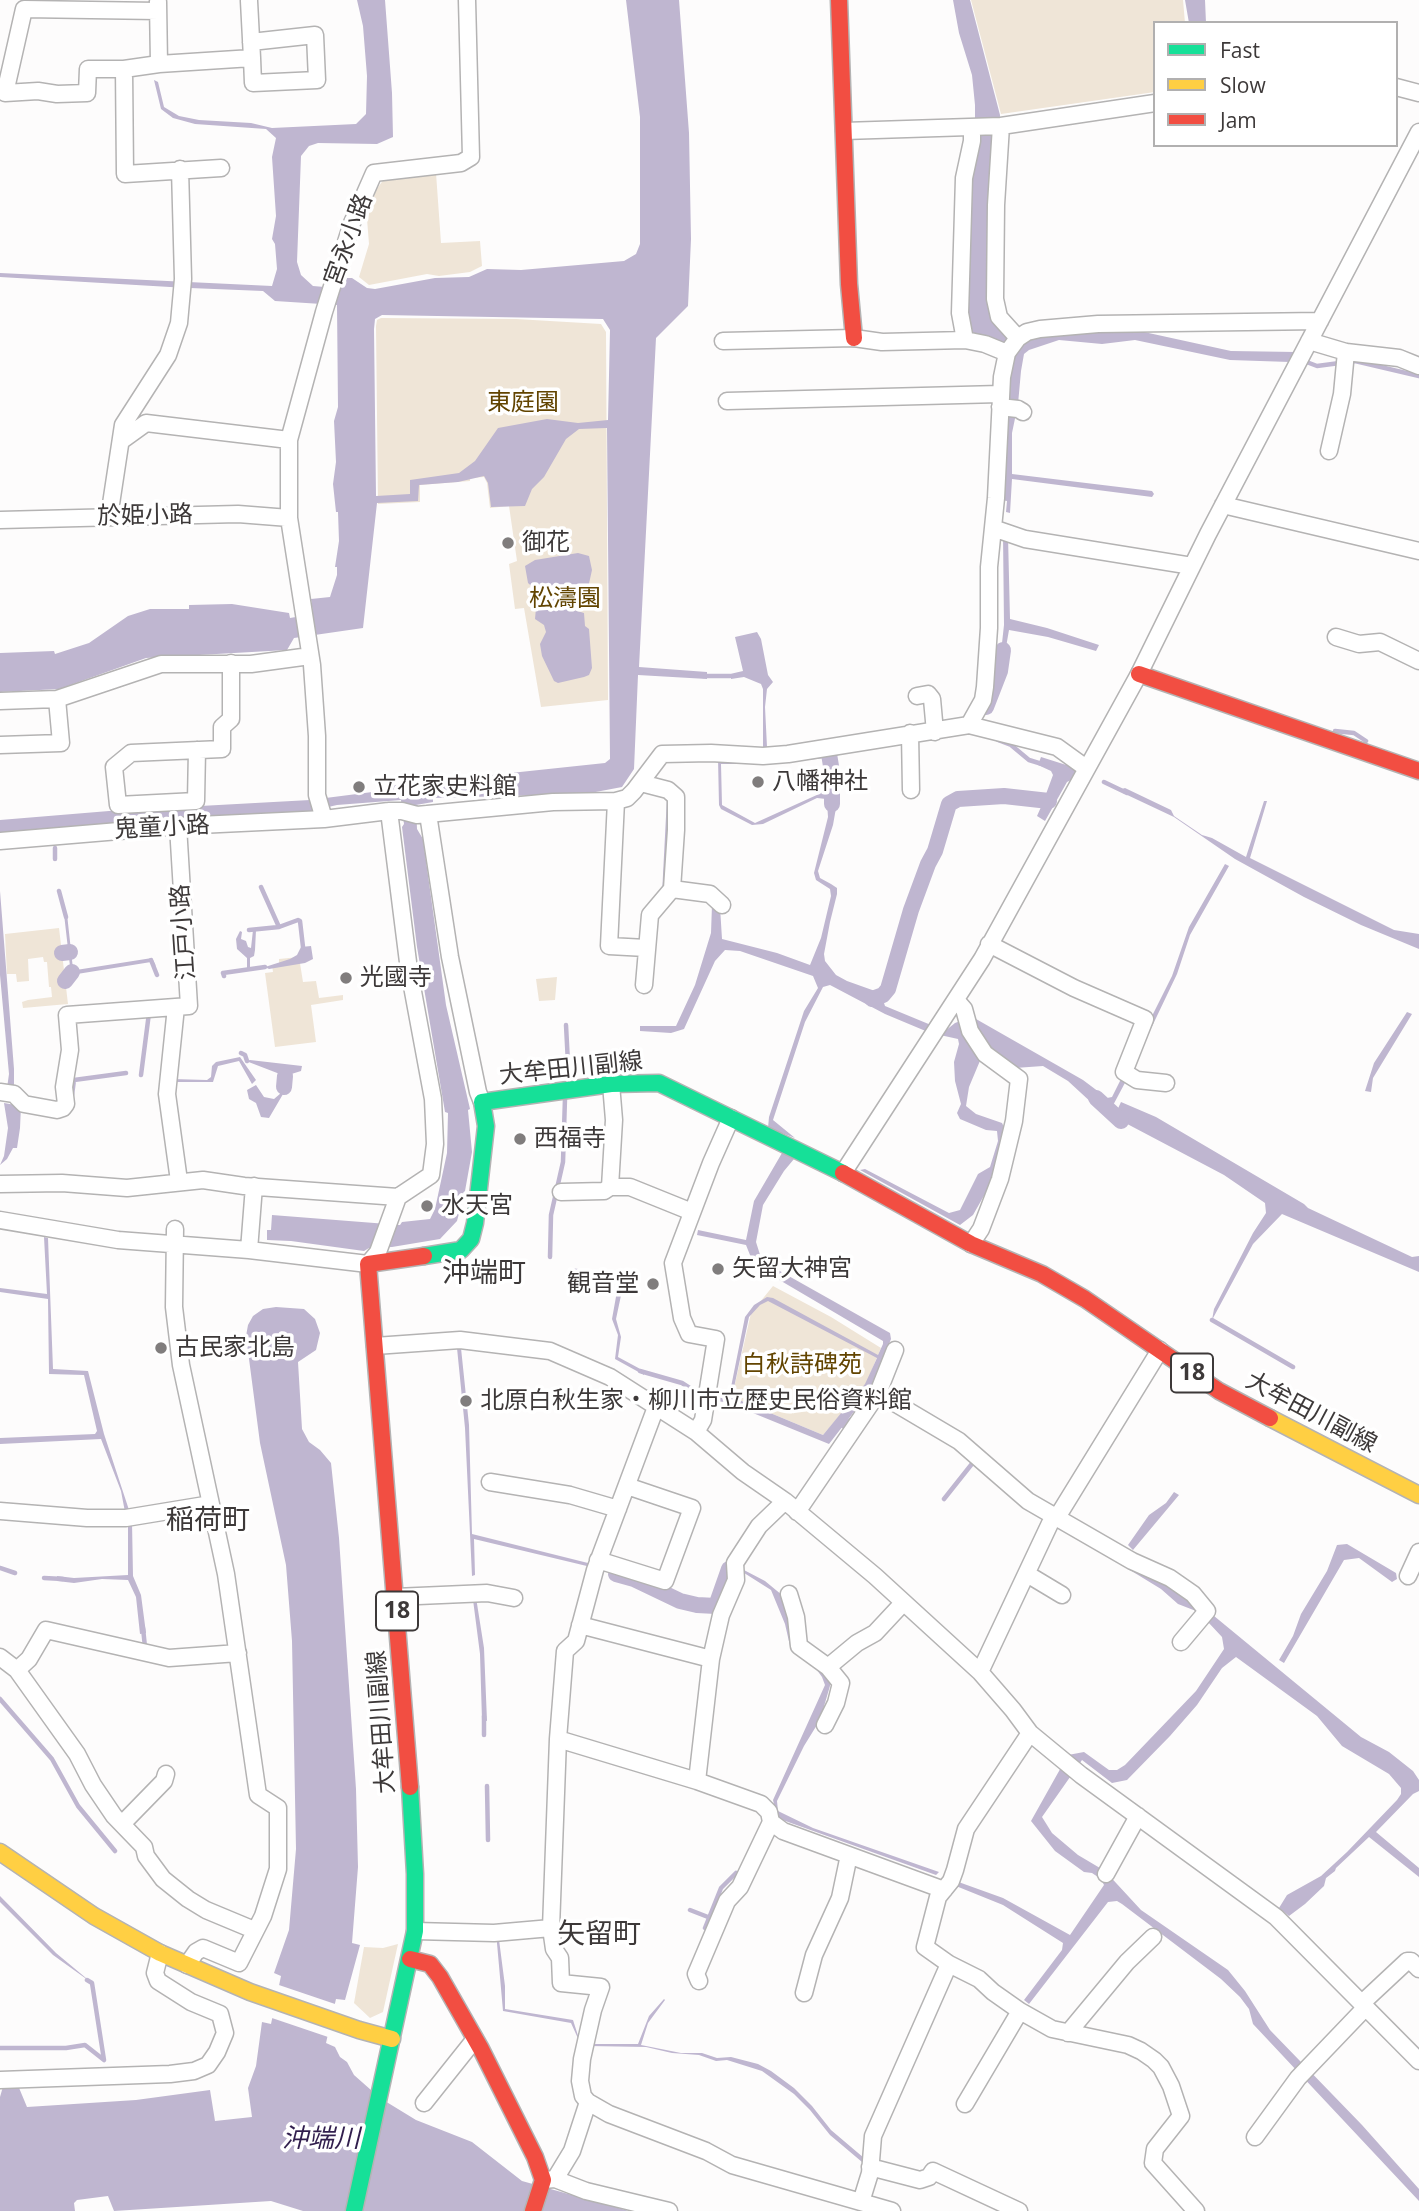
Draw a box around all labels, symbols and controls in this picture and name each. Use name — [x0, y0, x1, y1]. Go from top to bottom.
legend — [1153, 21, 1398, 147]
text: Fast — [1220, 36, 1260, 64]
text: Slow — [1220, 71, 1266, 99]
text: Jam — [1220, 106, 1257, 134]
street label: 宮永小路 — [319, 190, 379, 290]
park label: 東庭園 — [487, 389, 559, 417]
street label: 於姫小路 — [97, 501, 193, 531]
place label: 御花 — [522, 529, 570, 557]
marker: 御花 — [500, 535, 516, 551]
park label: 松濤園 — [529, 585, 601, 613]
place label: 八幡神社 — [772, 768, 868, 796]
place label: 立花家史料館 — [373, 773, 517, 801]
marker: 八幡神社 — [750, 774, 766, 790]
marker: 立花家史料館 — [351, 779, 367, 795]
street label: 鬼童小路 — [113, 811, 211, 845]
street label: 江戸小路 — [166, 883, 202, 981]
place label: 光國寺 — [360, 964, 432, 992]
marker: 光國寺 — [338, 970, 354, 986]
street label: 大牟田川副線 — [498, 1047, 644, 1091]
place label: 西福寺 — [534, 1125, 606, 1153]
marker: 西福寺 — [512, 1131, 528, 1147]
place label: 水天宮 — [441, 1192, 513, 1220]
marker: 水天宮 — [419, 1198, 435, 1214]
place label: 矢留大神宮 — [732, 1255, 852, 1283]
district label: 沖端町 — [442, 1257, 526, 1291]
marker: 矢留大神宮 — [710, 1261, 726, 1277]
place label: 観音堂 — [567, 1270, 639, 1298]
marker: 観音堂 — [645, 1276, 661, 1292]
place label: 古民家北島 — [175, 1334, 295, 1362]
marker: 古民家北島 — [153, 1340, 169, 1356]
park label: 白秋詩碑苑 — [742, 1351, 862, 1379]
road number: 18 — [1171, 1354, 1213, 1392]
street label: 大牟田川副線 — [1241, 1366, 1381, 1460]
place label: 北原白秋生家・柳川市立歴史民俗資料館 — [480, 1387, 912, 1415]
marker: 北原白秋生家・柳川市立歴史民俗資料館 — [458, 1393, 474, 1409]
district label: 稲荷町 — [166, 1504, 250, 1538]
road number: 18 — [376, 1592, 418, 1630]
street label: 大牟田川副線 — [363, 1649, 401, 1795]
district label: 矢留町 — [557, 1918, 641, 1952]
water label: 沖端川 — [282, 2124, 360, 2156]

